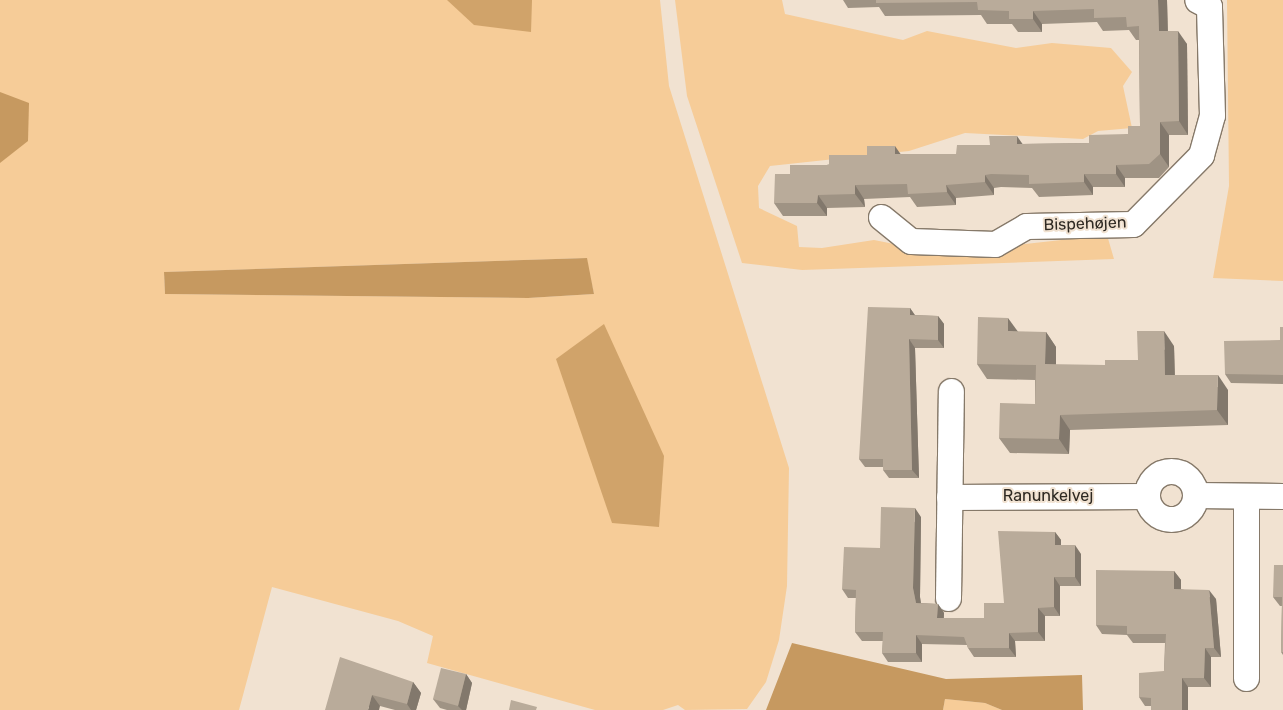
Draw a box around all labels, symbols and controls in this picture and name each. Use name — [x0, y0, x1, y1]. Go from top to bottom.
street label: Bispehøjen — [1043, 213, 1127, 235]
street label: Ranunkelvej — [1003, 486, 1093, 506]

